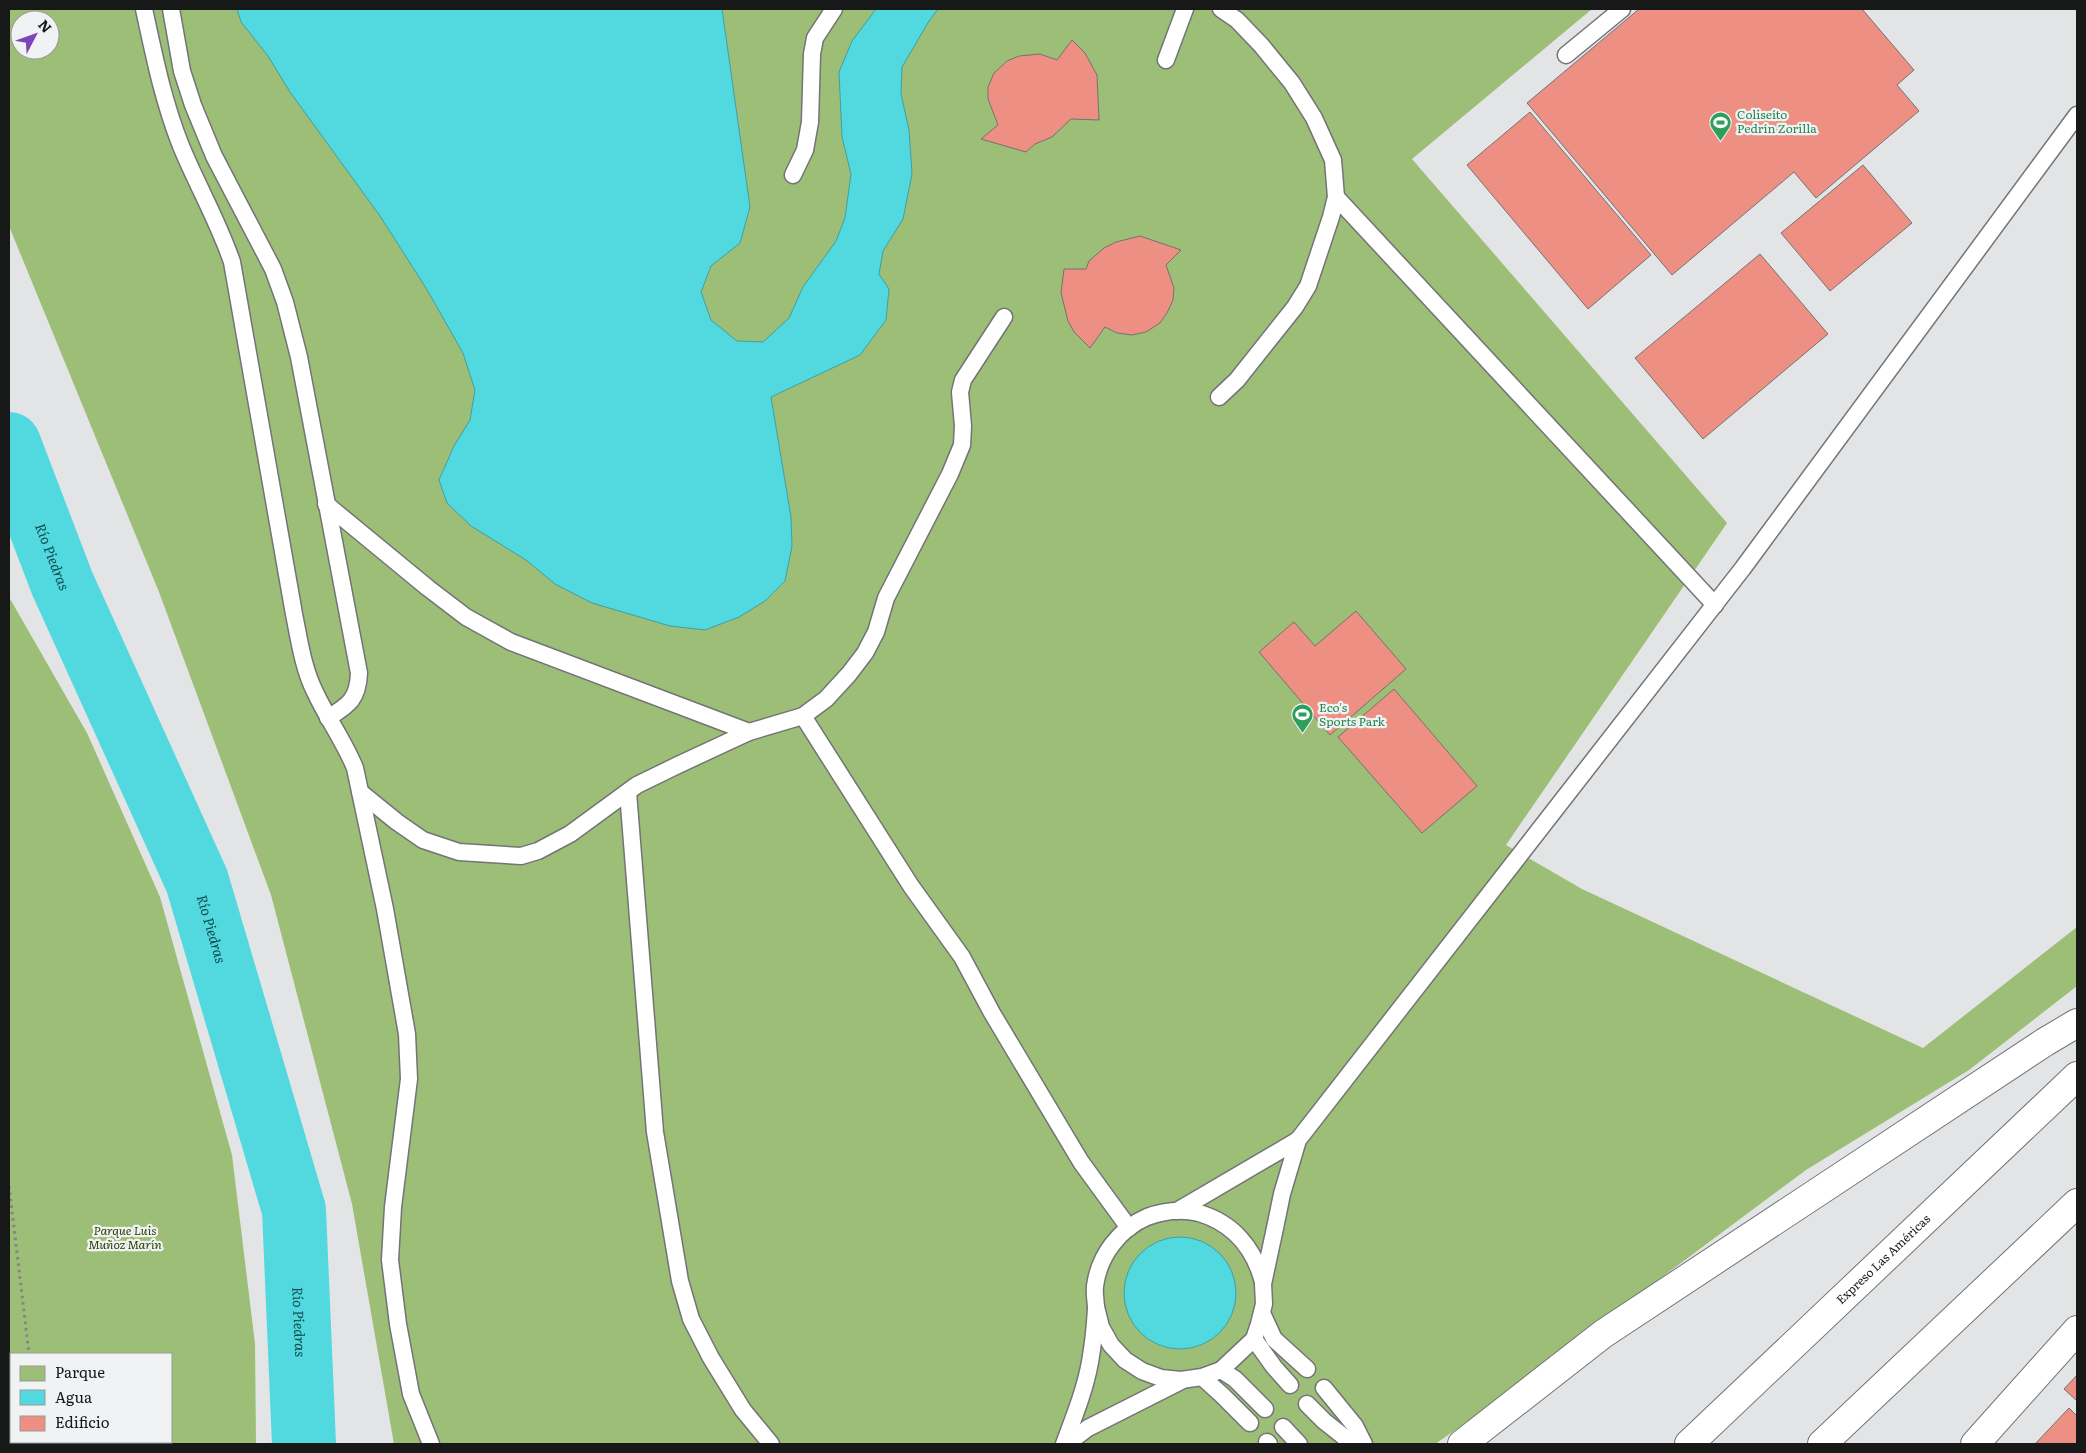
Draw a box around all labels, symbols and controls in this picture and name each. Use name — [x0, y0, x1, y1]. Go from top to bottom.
north arrow — [10, 10, 60, 60]
text: N — [34, 15, 57, 37]
place label: Coliseíto Pedrín Zorilla — [1737, 105, 1817, 137]
sports icon: Coliseíto Pedrín Zorilla — [1709, 110, 1733, 141]
water label: Río Piedras — [31, 520, 75, 594]
place label: Eco's Sports Park — [1319, 698, 1386, 730]
sports icon: Eco's Sports Park — [1291, 703, 1315, 734]
water label: Río Piedras — [193, 892, 232, 965]
street label: Expreso Las Américas — [1832, 1209, 1934, 1308]
park label: Parque Luis Muñoz Marín — [88, 1221, 162, 1253]
water label: Río Piedras — [288, 1286, 311, 1358]
legend — [10, 1353, 172, 1443]
text: Parque — [55, 1360, 105, 1383]
text: Agua — [55, 1385, 93, 1408]
text: Edificio — [55, 1410, 110, 1433]

